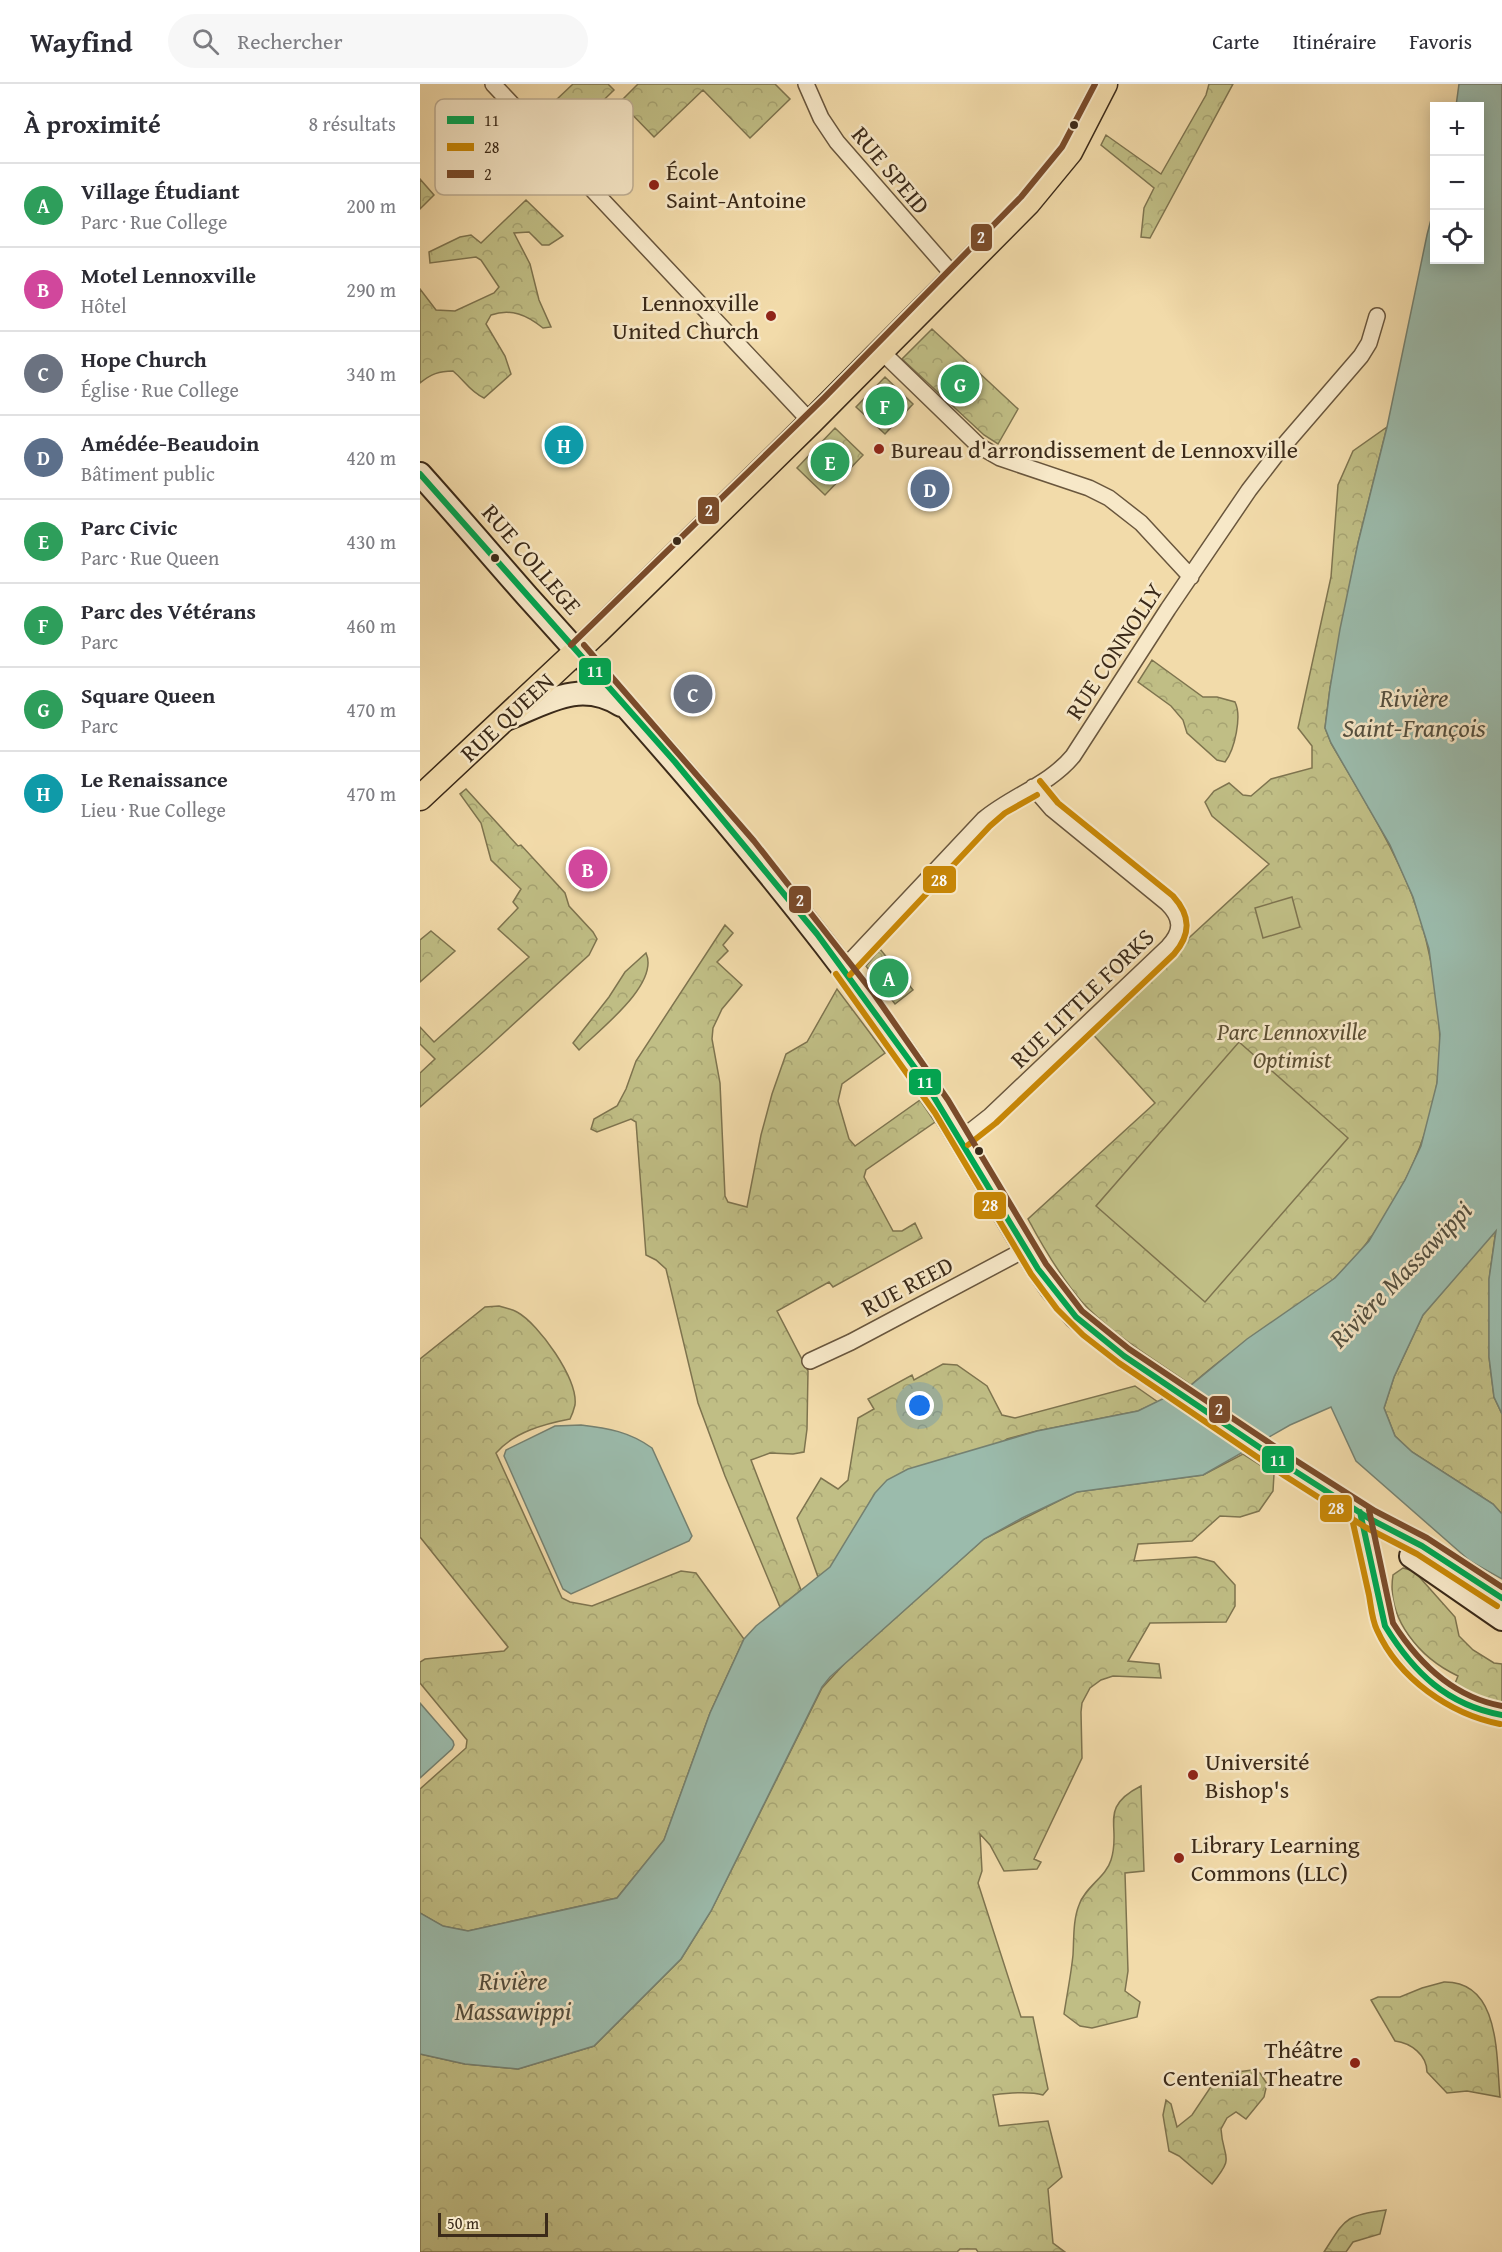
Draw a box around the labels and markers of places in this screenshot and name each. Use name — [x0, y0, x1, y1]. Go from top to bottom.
unlabelled marker — [1068, 119, 1080, 131]
place label: École Saint-Antoine — [666, 154, 806, 217]
marker: École Saint-Antoine — [647, 178, 661, 192]
place label: Lennoxville United Church — [612, 285, 760, 348]
marker: Lennoxville United Church — [764, 309, 778, 323]
pin: G — [940, 362, 980, 406]
pin: F — [866, 384, 904, 428]
pin: H — [544, 422, 584, 468]
place label: Bureau d'arrondissement de Lennoxville — [891, 432, 1298, 467]
pin: E — [810, 440, 850, 484]
marker: Bureau d'arrondissement de Lennoxville — [872, 442, 886, 456]
pin: D — [910, 466, 950, 512]
unlabelled marker — [671, 535, 683, 547]
unlabelled marker — [489, 552, 501, 564]
pin: C — [674, 672, 712, 716]
pin: B — [568, 846, 608, 892]
pin: A — [870, 956, 908, 1000]
unlabelled marker — [973, 1145, 985, 1157]
place label: Université Bishop's — [1205, 1744, 1310, 1807]
marker: Université Bishop's — [1186, 1768, 1200, 1782]
place label: Library Learning Commons (LLC) — [1191, 1827, 1360, 1890]
marker: Library Learning Commons (LLC) — [1172, 1851, 1186, 1865]
place label: Théâtre Centenial Theatre — [1163, 2032, 1343, 2095]
marker: Théâtre Centenial Theatre — [1348, 2056, 1362, 2070]

